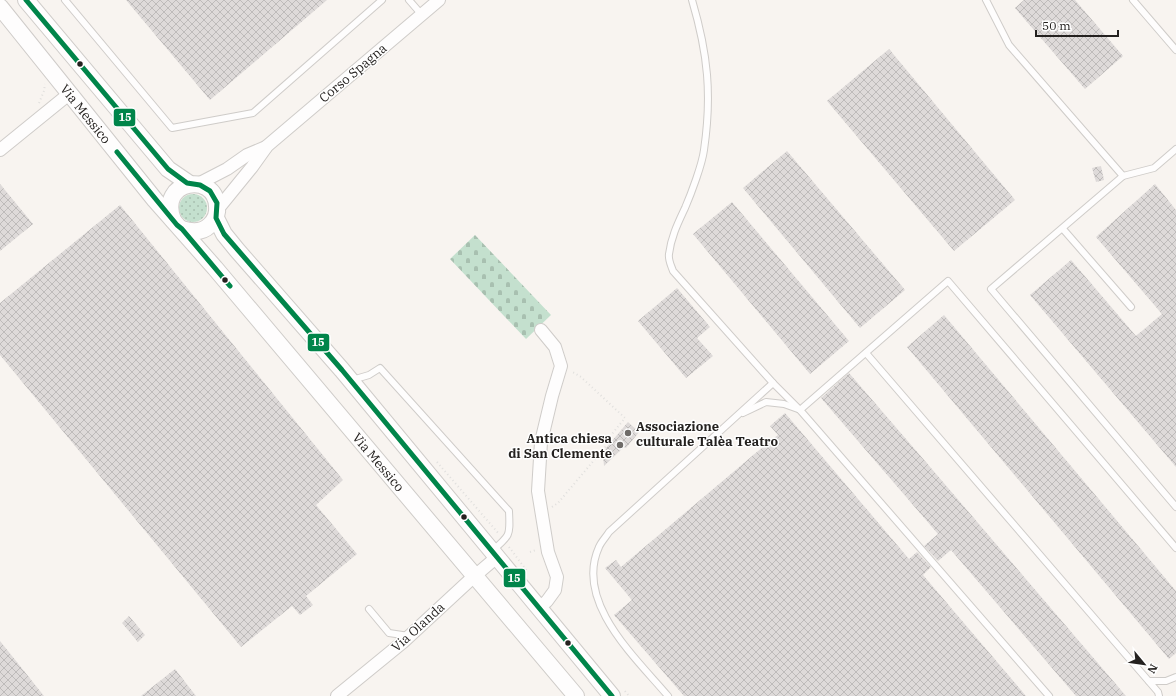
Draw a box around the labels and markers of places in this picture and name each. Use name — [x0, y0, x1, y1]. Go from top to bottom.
unlabelled marker — [75, 59, 85, 69]
unlabelled marker — [220, 275, 230, 285]
place label: Associazione culturale Talèa Teatro — [636, 418, 778, 450]
marker: Associazione culturale Talèa Teatro — [623, 428, 633, 438]
place label: Antica chiesa di San Clemente — [508, 430, 613, 462]
marker: Antica chiesa di San Clemente — [615, 440, 625, 450]
unlabelled marker — [459, 512, 469, 522]
unlabelled marker — [563, 638, 573, 648]

